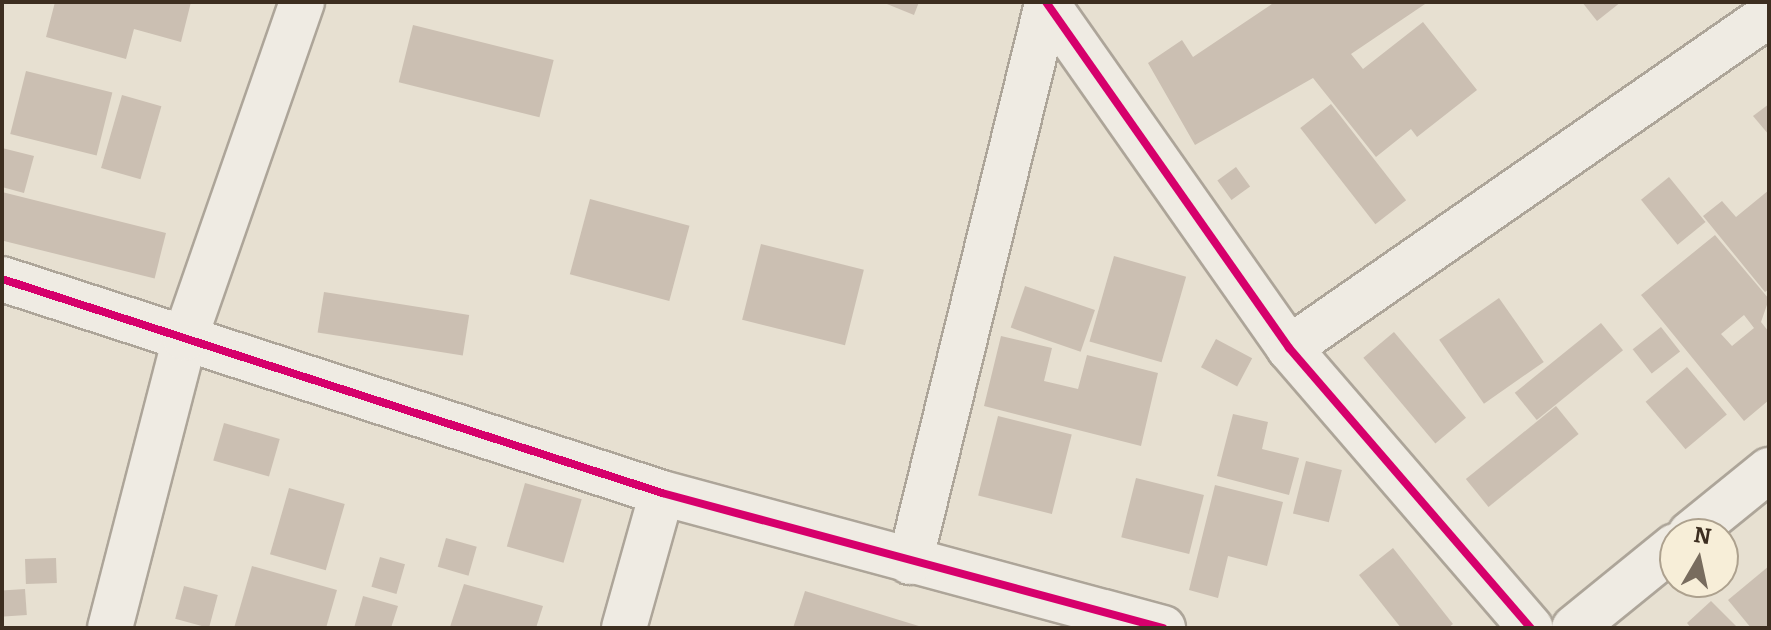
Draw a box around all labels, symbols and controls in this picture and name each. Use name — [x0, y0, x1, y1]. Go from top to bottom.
north arrow — [1659, 518, 1739, 598]
text: N — [1692, 521, 1713, 550]

